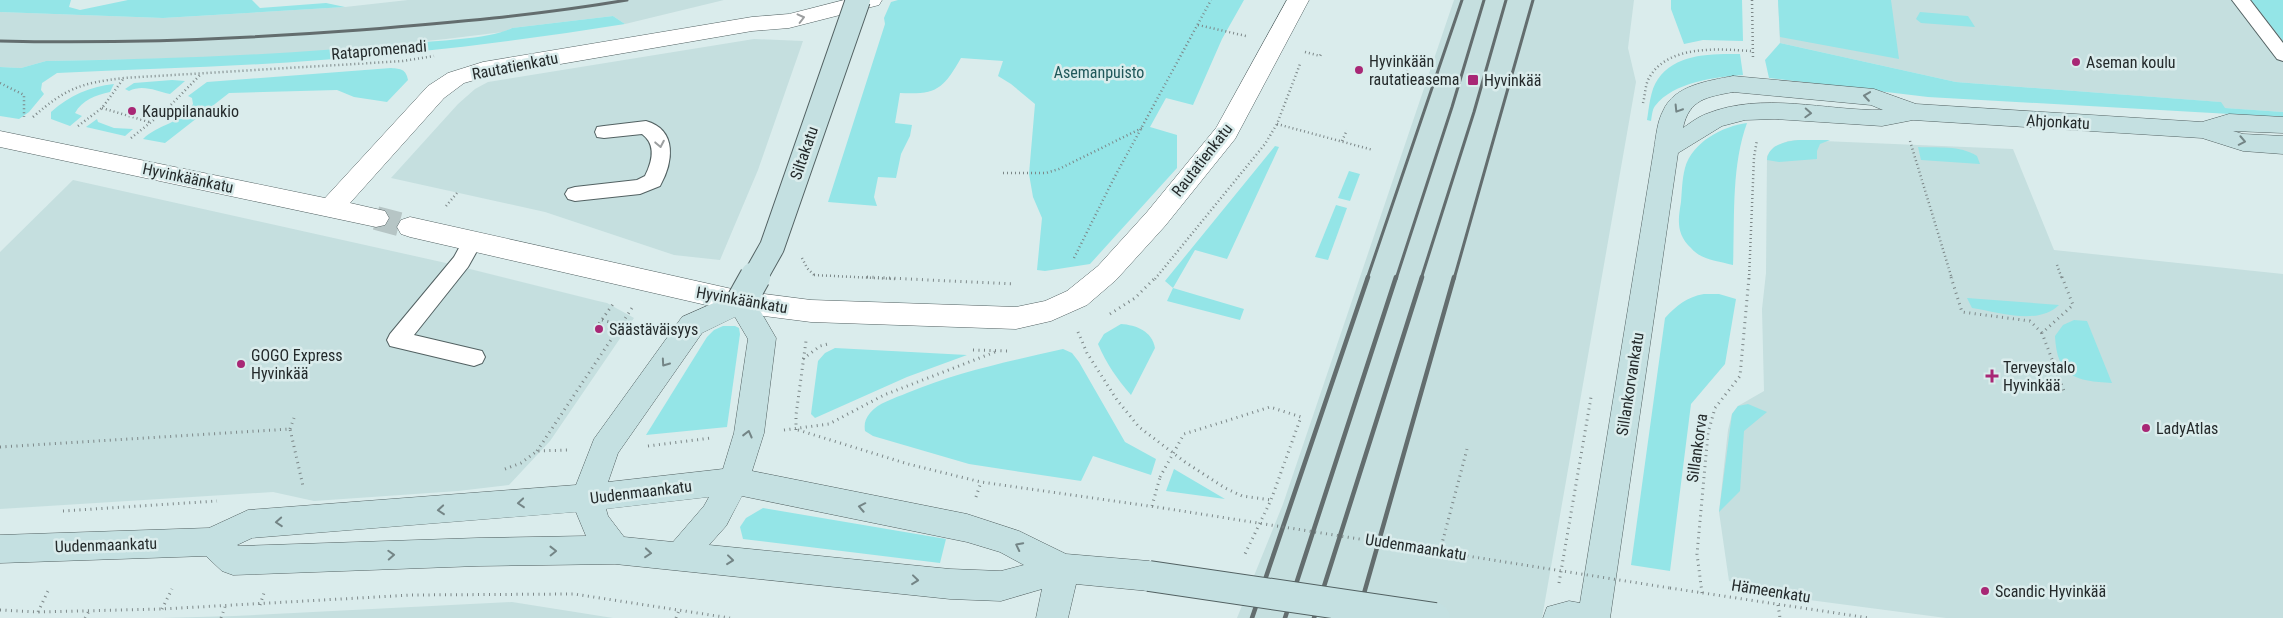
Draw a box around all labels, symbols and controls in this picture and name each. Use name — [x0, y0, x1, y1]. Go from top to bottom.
one-way arrow — [796, 14, 804, 24]
street label: Ratapromenadi — [330, 36, 428, 64]
street label: Rautatienkatu — [470, 48, 560, 84]
place label: Hyvinkään rautatieasema — [1369, 52, 1459, 89]
place label: Aseman koulu — [2086, 53, 2176, 72]
marker: Aseman koulu — [2070, 56, 2082, 68]
park label: Asemanpuisto — [1054, 63, 1144, 82]
marker: Hyvinkään rautatieasema — [1353, 64, 1365, 76]
place label: Hyvinkää — [1484, 71, 1541, 90]
marker: Hyvinkää — [1466, 73, 1480, 87]
one-way arrow — [1863, 92, 1872, 102]
place label: Kauppilanaukio — [142, 102, 239, 121]
one-way arrow — [1674, 104, 1684, 113]
marker: Kauppilanaukio — [126, 105, 138, 117]
one-way arrow — [1804, 107, 1812, 118]
street label: Ahjonkatu — [2026, 111, 2090, 133]
street label: Rautatienkatu — [1168, 120, 1236, 200]
street label: Siltakatu — [786, 124, 822, 182]
one-way arrow — [2238, 136, 2247, 146]
one-way arrow — [654, 140, 664, 149]
street label: Hyvinkäänkatu — [141, 159, 235, 197]
street label: Hyvinkäänkatu — [695, 283, 789, 317]
place label: Säästäväisyys — [609, 320, 698, 339]
marker: Säästäväisyys — [593, 323, 605, 335]
street label: Sillankorvankatu — [1612, 331, 1648, 437]
place label: GOGO Express Hyvinkää — [251, 346, 343, 383]
one-way arrow — [662, 357, 671, 367]
marker: GOGO Express Hyvinkää — [235, 358, 247, 370]
place label: Terveystalo Hyvinkää — [2003, 358, 2075, 395]
marker: Terveystalo Hyvinkää — [1985, 369, 1999, 383]
street label: Sillankorva — [1683, 412, 1711, 484]
place label: LadyAtlas — [2156, 419, 2218, 438]
marker: LadyAtlas — [2140, 422, 2152, 434]
one-way arrow — [742, 430, 753, 439]
street label: Uudenmaankatu — [589, 476, 693, 508]
one-way arrow — [517, 498, 525, 509]
one-way arrow — [858, 502, 866, 512]
one-way arrow — [436, 504, 444, 515]
one-way arrow — [274, 516, 282, 527]
street label: Uudenmaankatu — [1364, 530, 1468, 564]
street label: Uudenmaankatu — [55, 534, 157, 556]
one-way arrow — [1015, 542, 1024, 553]
one-way arrow — [550, 546, 558, 556]
one-way arrow — [645, 547, 653, 558]
one-way arrow — [387, 550, 395, 561]
one-way arrow — [726, 554, 734, 565]
one-way arrow — [911, 574, 919, 585]
street label: Hämeenkatu — [1730, 575, 1812, 607]
place label: Scandic Hyvinkää — [1995, 582, 2106, 601]
marker: Scandic Hyvinkää — [1979, 585, 1991, 597]

